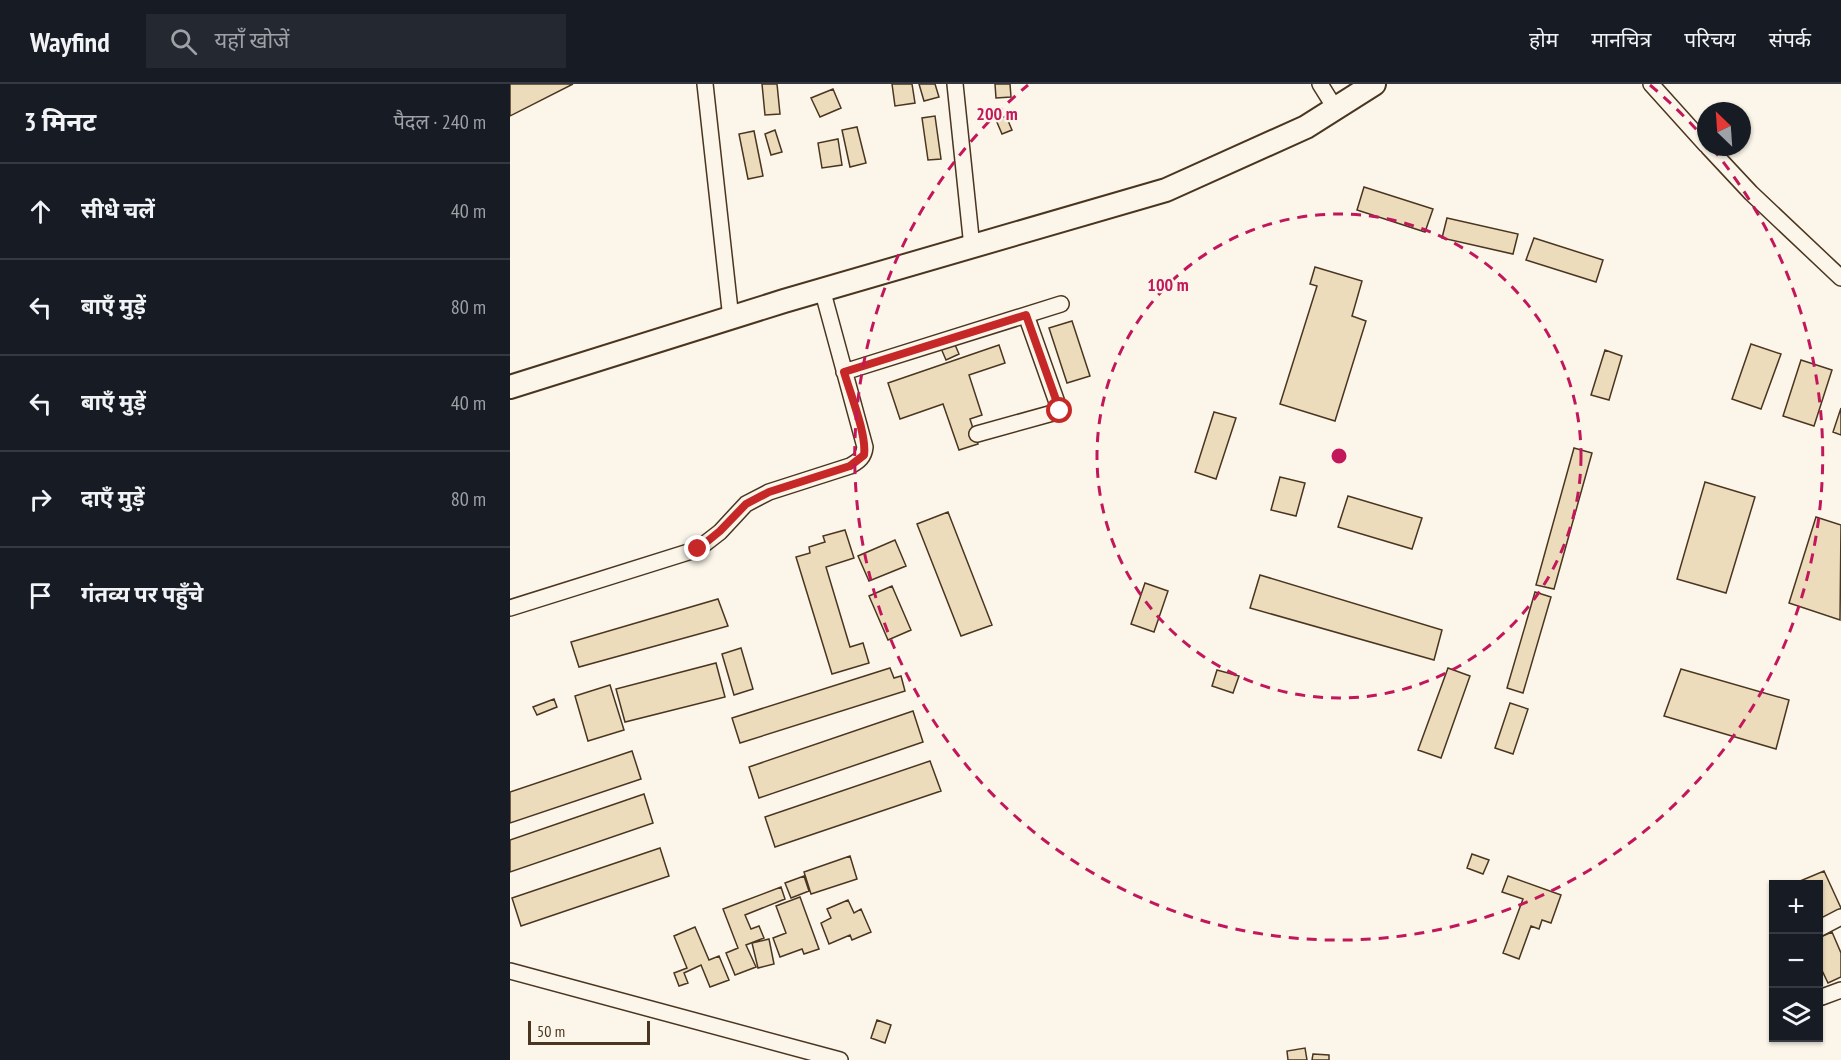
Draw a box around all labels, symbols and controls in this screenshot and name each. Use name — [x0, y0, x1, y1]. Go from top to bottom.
search box — [146, 14, 566, 68]
text: Wayfind — [30, 23, 110, 60]
icon: search — [167, 25, 200, 58]
text: यहाँ खोजें — [215, 26, 289, 54]
text: होम — [1529, 26, 1558, 53]
text: मानचित्र — [1591, 26, 1651, 53]
text: परिचय — [1684, 26, 1736, 53]
text: संपर्क — [1769, 26, 1811, 53]
text: 200 m — [976, 102, 1018, 125]
north arrow — [1697, 102, 1751, 156]
text: 3 मिनट — [24, 105, 96, 138]
text: पैदल · 240 m — [393, 109, 486, 135]
icon: ahead — [24, 195, 57, 228]
text: सीधे चलें — [81, 196, 155, 224]
text: 40 m — [451, 198, 486, 224]
text: 100 m — [1147, 273, 1189, 296]
icon: left — [24, 291, 57, 324]
text: बाएँ मुड़ें — [81, 292, 146, 320]
text: 80 m — [451, 294, 486, 320]
icon: left — [24, 387, 57, 420]
text: बाएँ मुड़ें — [81, 388, 146, 416]
text: 40 m — [451, 390, 486, 416]
route start — [1046, 397, 1072, 423]
centre of rings — [1329, 446, 1349, 466]
icon: right — [24, 483, 57, 516]
text: दाएँ मुड़ें — [81, 484, 145, 512]
text: 80 m — [451, 486, 486, 512]
route end — [684, 535, 710, 561]
icon: arrive — [24, 579, 57, 612]
text: गंतव्य पर पहुँचे — [81, 580, 203, 608]
map controls — [1769, 880, 1823, 1042]
button: + — [1769, 880, 1823, 934]
button: − — [1769, 934, 1823, 988]
button: layers — [1769, 988, 1823, 1042]
scale bar — [528, 1018, 650, 1046]
text: 50 m — [537, 1021, 565, 1041]

